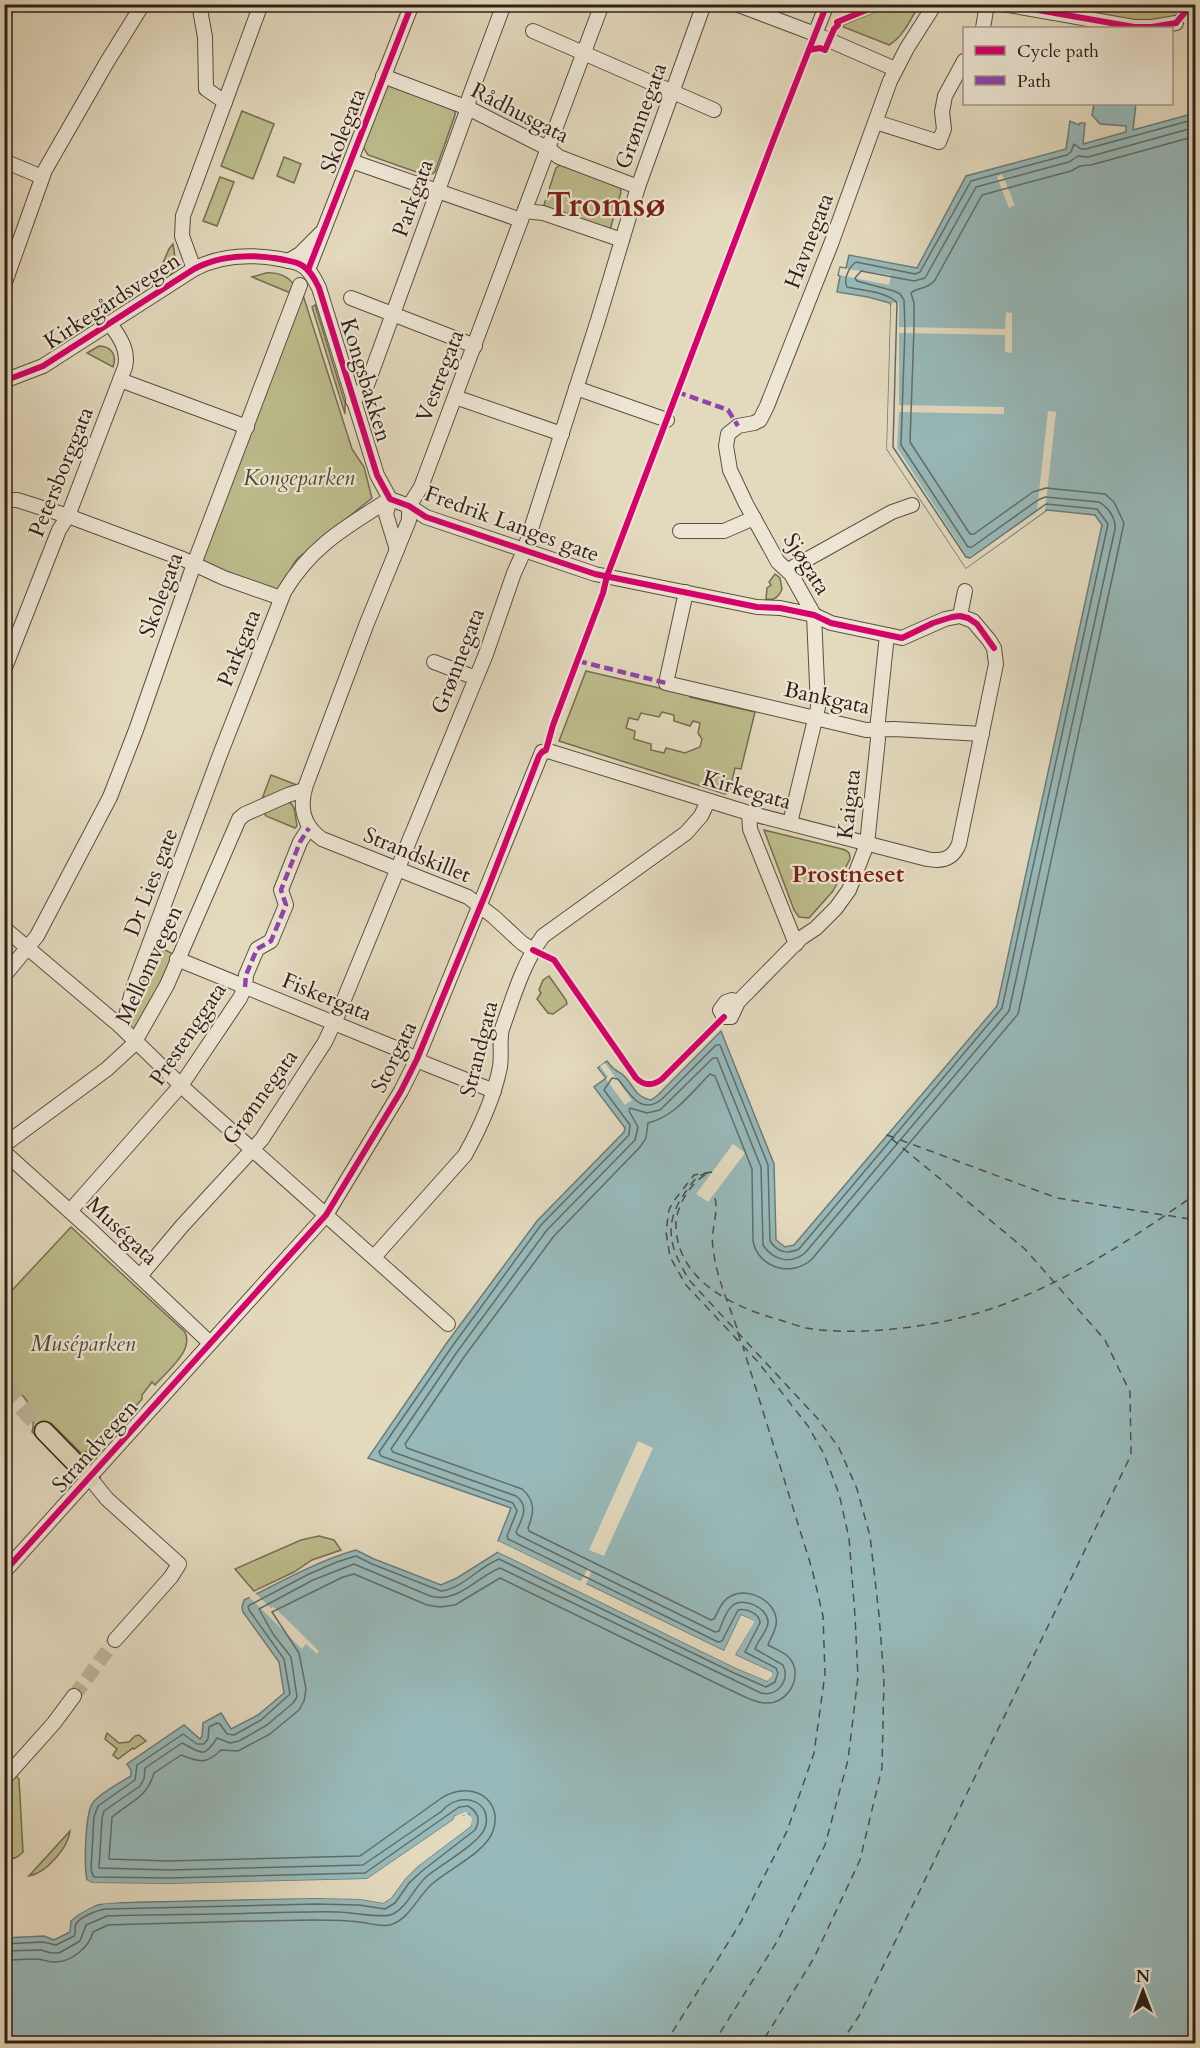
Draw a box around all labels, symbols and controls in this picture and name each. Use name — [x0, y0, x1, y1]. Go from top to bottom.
legend — [963, 27, 1173, 105]
text: Cycle path — [1017, 39, 1099, 64]
street label: Grønnegata — [608, 58, 674, 173]
text: Path — [1017, 69, 1051, 94]
street label: Rådhusgata — [466, 76, 575, 151]
street label: Skolegata — [313, 84, 373, 178]
street label: Parkgata — [385, 155, 441, 241]
district label: Tromsø — [546, 182, 666, 228]
street label: Havnegata — [777, 189, 841, 293]
street label: Kirkegårdsvegen — [38, 245, 187, 356]
street label: Kongsbakken — [333, 315, 399, 446]
street label: Vestregata — [409, 325, 472, 427]
street label: Petersborggata — [21, 402, 101, 541]
park label: Kongeparken — [243, 463, 355, 493]
street label: Fredrik Langes gate — [420, 478, 604, 570]
street label: Sjøgata — [776, 527, 838, 601]
street label: Skolegata — [132, 548, 190, 642]
street label: Grønnegata — [424, 603, 492, 718]
street label: Parkgata — [210, 605, 268, 691]
street label: Bankgata — [781, 674, 873, 722]
street label: Kirkegata — [699, 763, 795, 817]
street label: Kaigata — [830, 767, 868, 841]
street label: Strandskillet — [359, 820, 475, 890]
street label: Dr Lies gate — [117, 824, 185, 940]
district label: Prostneset — [792, 858, 905, 891]
street label: Mellomvegen — [108, 900, 190, 1030]
street label: Fiskergata — [278, 965, 377, 1029]
street label: Prestenggata — [142, 976, 234, 1091]
street label: Strandgata — [453, 997, 506, 1100]
street label: Storgata — [364, 1016, 424, 1098]
street label: Grønnegata — [215, 1043, 305, 1151]
street label: Muségata — [79, 1190, 165, 1272]
park label: Muséparken — [31, 1329, 136, 1359]
street label: Strandvegen — [45, 1393, 145, 1499]
north arrow — [1113, 1961, 1173, 2021]
text: N — [1136, 1966, 1150, 1988]

